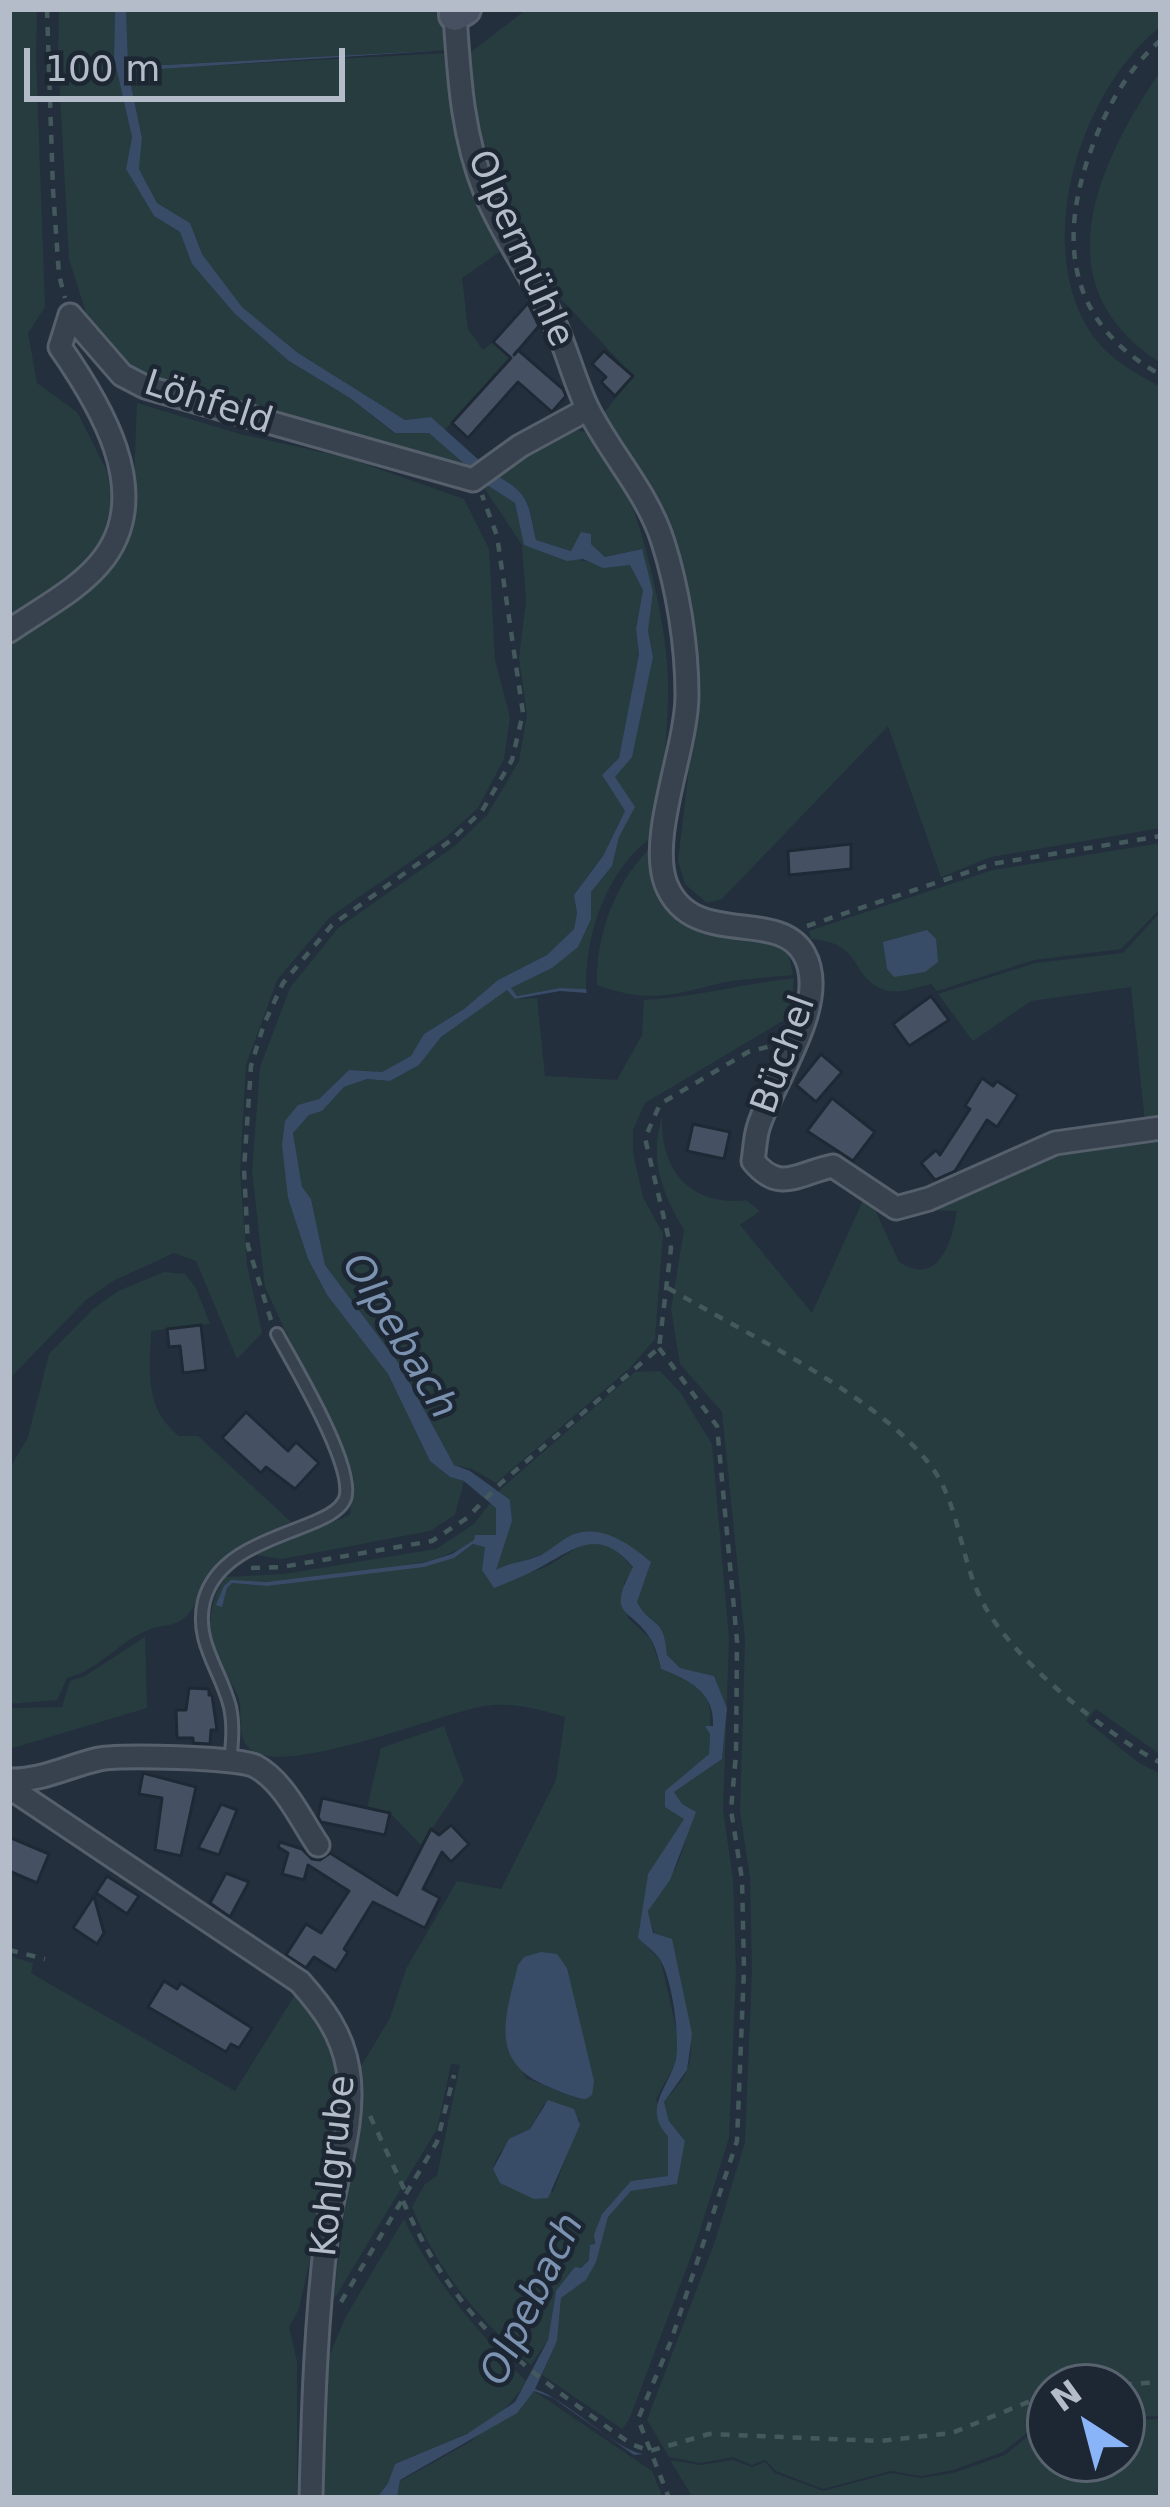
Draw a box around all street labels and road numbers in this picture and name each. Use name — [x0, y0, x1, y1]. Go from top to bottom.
street label: Olpermühle — [456, 144, 582, 354]
street label: Löhfeld — [139, 363, 277, 445]
street label: Büchel — [744, 990, 826, 1120]
street label: Kohlgrube — [304, 2073, 366, 2259]

